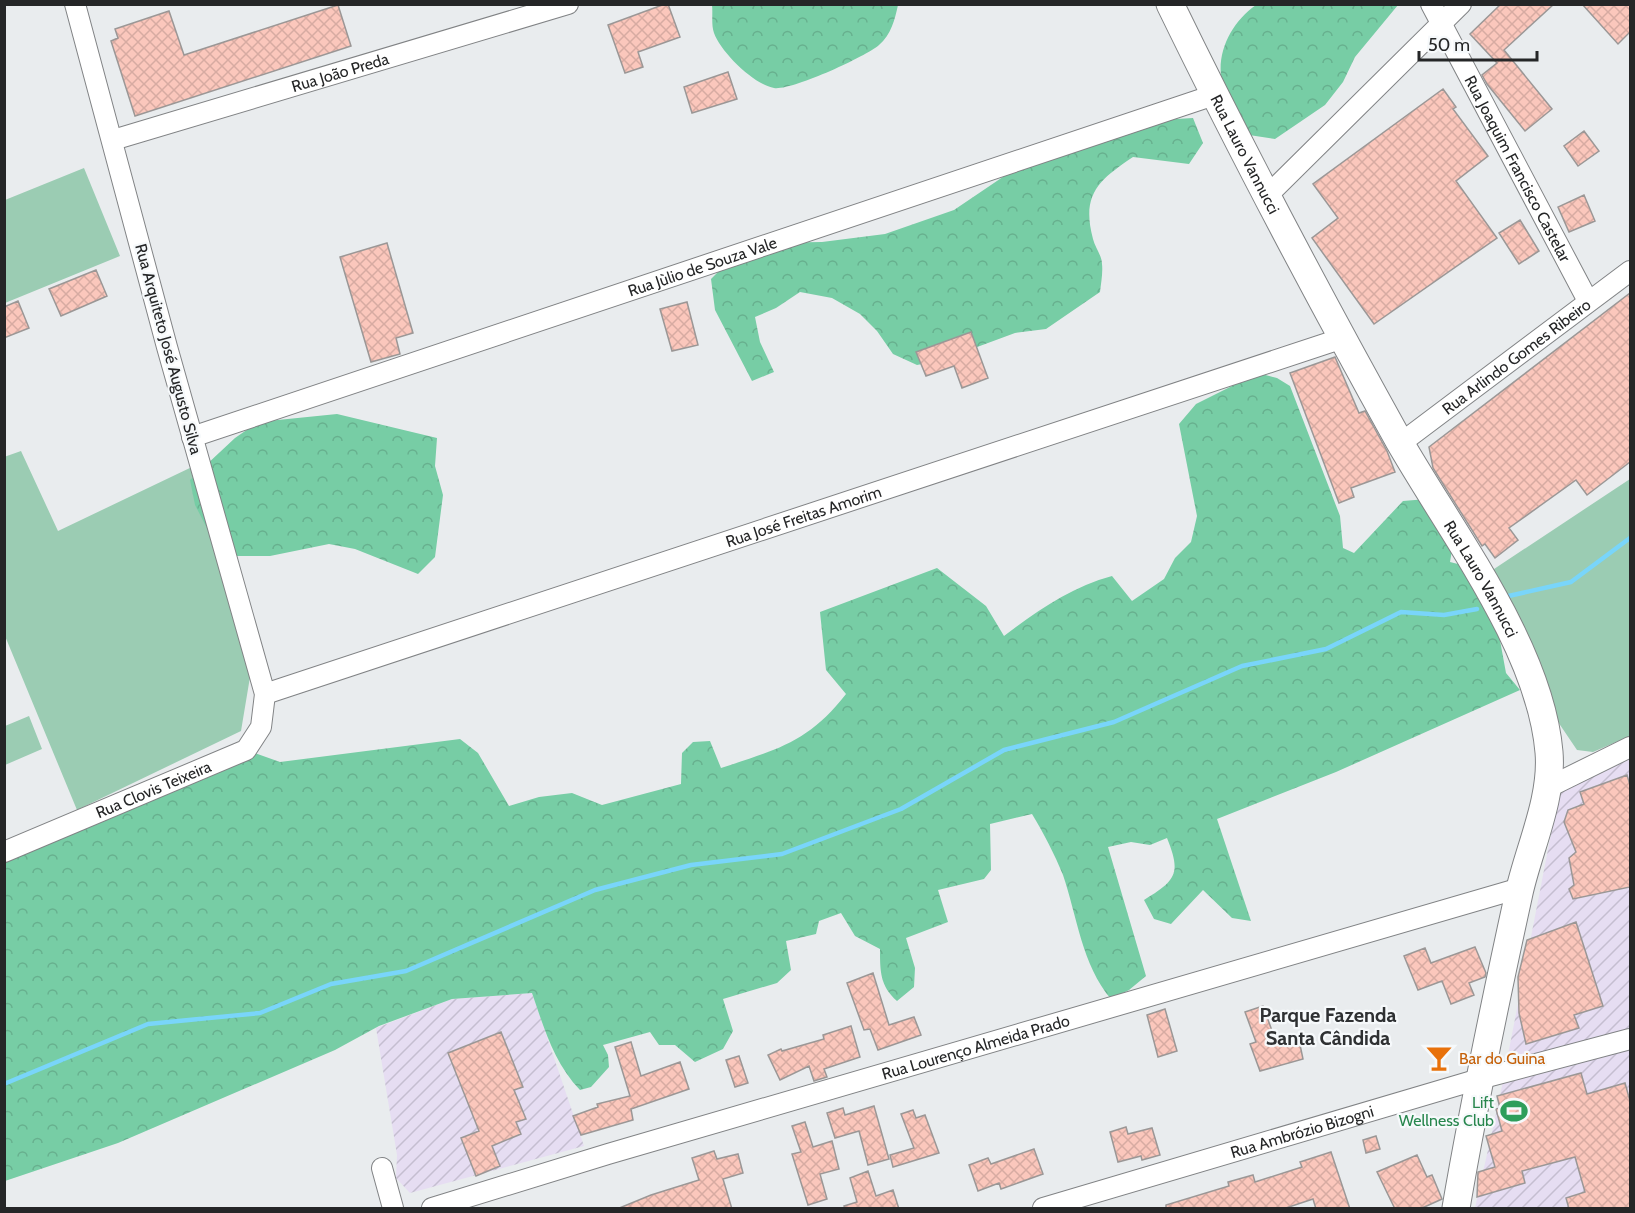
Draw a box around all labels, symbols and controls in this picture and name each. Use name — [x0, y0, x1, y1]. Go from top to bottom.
scale bar — [1419, 24, 1538, 62]
text: 50 m — [1428, 34, 1470, 56]
street label: Rua João Preda — [289, 49, 391, 96]
street label: Rua Joaquim Francisco Castelar — [1460, 72, 1575, 266]
street label: Rua Lauro Vannucci — [1206, 92, 1283, 217]
street label: Rua Jùlio de Souza Vale — [625, 233, 779, 300]
street label: Rua Arquiteto José Augusto Silva — [131, 242, 206, 457]
street label: Rua Arlindo Gomes Ribeiro — [1439, 295, 1595, 419]
street label: Rua José Freitas Amorim — [723, 482, 884, 551]
street label: Rua Lauro Vannucci — [1440, 517, 1522, 640]
street label: Rua Clovis Teixeira — [93, 757, 214, 822]
district label: Parque Fazenda Santa Cândida — [1259, 1003, 1397, 1050]
street label: Rua Lourenço Almeida Prado — [880, 1011, 1072, 1084]
bar icon: Bar do Guina — [1424, 1043, 1454, 1073]
place label: Bar do Guina — [1459, 1049, 1546, 1068]
place label: Lift Wellness Club — [1399, 1093, 1495, 1130]
sports icon: Lift Wellness Club — [1499, 1096, 1529, 1126]
street label: Rua Ambrózio Bizogni — [1228, 1102, 1376, 1162]

